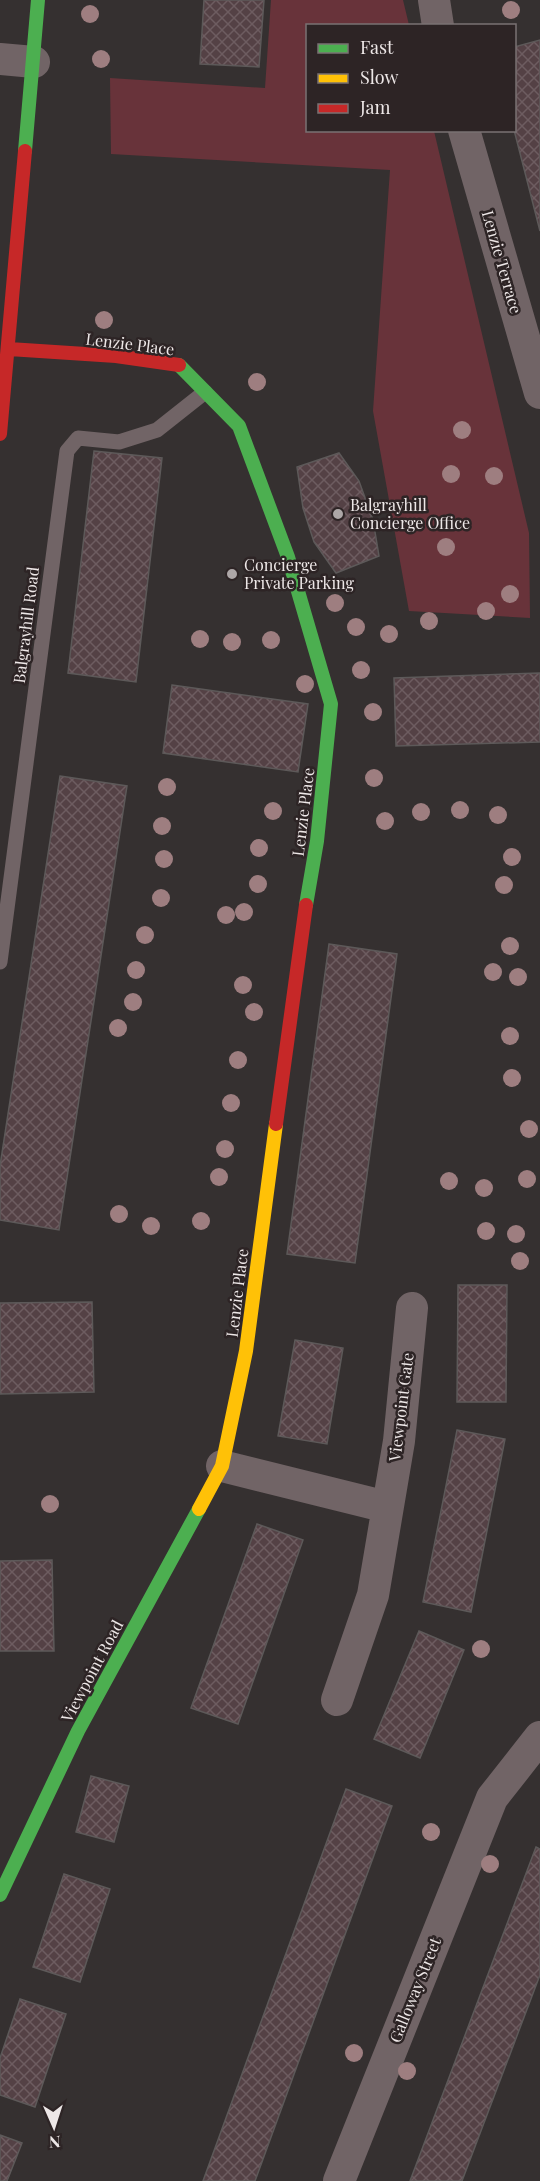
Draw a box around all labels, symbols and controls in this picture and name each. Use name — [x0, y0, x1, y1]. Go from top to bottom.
legend — [306, 24, 516, 132]
text: Fast — [360, 35, 394, 59]
text: Slow — [360, 65, 398, 89]
text: Jam — [359, 95, 390, 119]
street label: Lenzie Terrace — [478, 208, 527, 316]
street label: Lenzie Place — [85, 328, 176, 359]
place label: Balgrayhill Concierge Office — [350, 494, 470, 533]
marker: Balgrayhill Concierge Office — [331, 507, 345, 521]
place label: Concierge Private Parking — [244, 554, 355, 593]
street label: Balgrayhill Road — [8, 565, 43, 684]
marker: Concierge Private Parking — [225, 567, 239, 581]
street label: Lenzie Place — [287, 766, 318, 857]
street label: Lenzie Place — [221, 1247, 252, 1338]
street label: Viewpoint Gate — [383, 1351, 418, 1463]
street label: Viewpoint Road — [55, 1616, 127, 1726]
street label: Galloway Street — [384, 1934, 445, 2045]
north arrow — [24, 2097, 84, 2157]
text: N — [48, 2132, 61, 2153]

